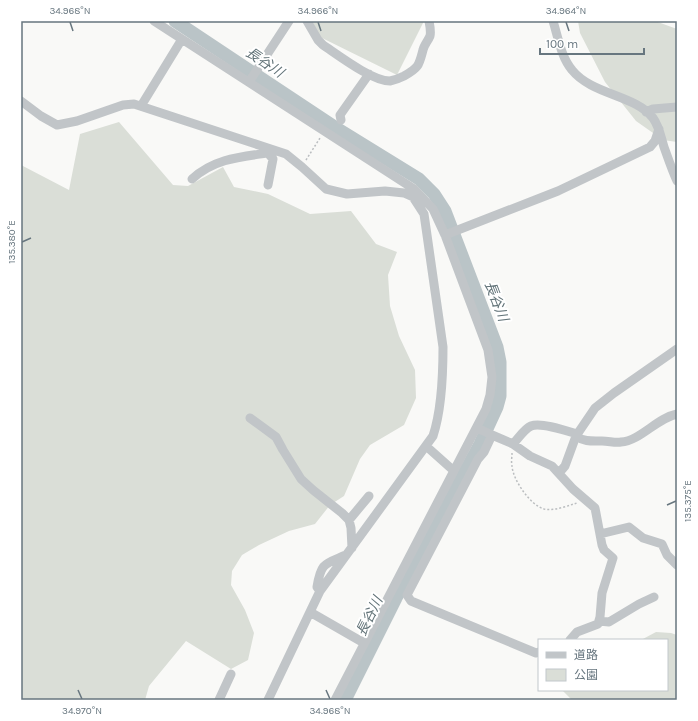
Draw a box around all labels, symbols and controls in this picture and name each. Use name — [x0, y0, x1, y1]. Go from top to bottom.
text: 34.968°N — [49, 5, 91, 17]
text: 34.966°N — [298, 5, 338, 17]
text: 34.964°N — [546, 5, 586, 17]
scale bar — [540, 30, 644, 56]
text: 100 m — [546, 37, 578, 51]
water label: 長谷川 — [243, 44, 289, 82]
text: 135.380°E — [6, 220, 18, 264]
water label: 長谷川 — [481, 279, 513, 326]
text: 135.375°E — [682, 480, 694, 522]
water label: 長谷川 — [353, 592, 387, 639]
legend — [538, 639, 668, 691]
text: 道路 — [574, 648, 598, 662]
text: 公園 — [574, 668, 598, 682]
text: 34.970°N — [62, 705, 102, 717]
text: 34.968°N — [309, 705, 351, 717]

